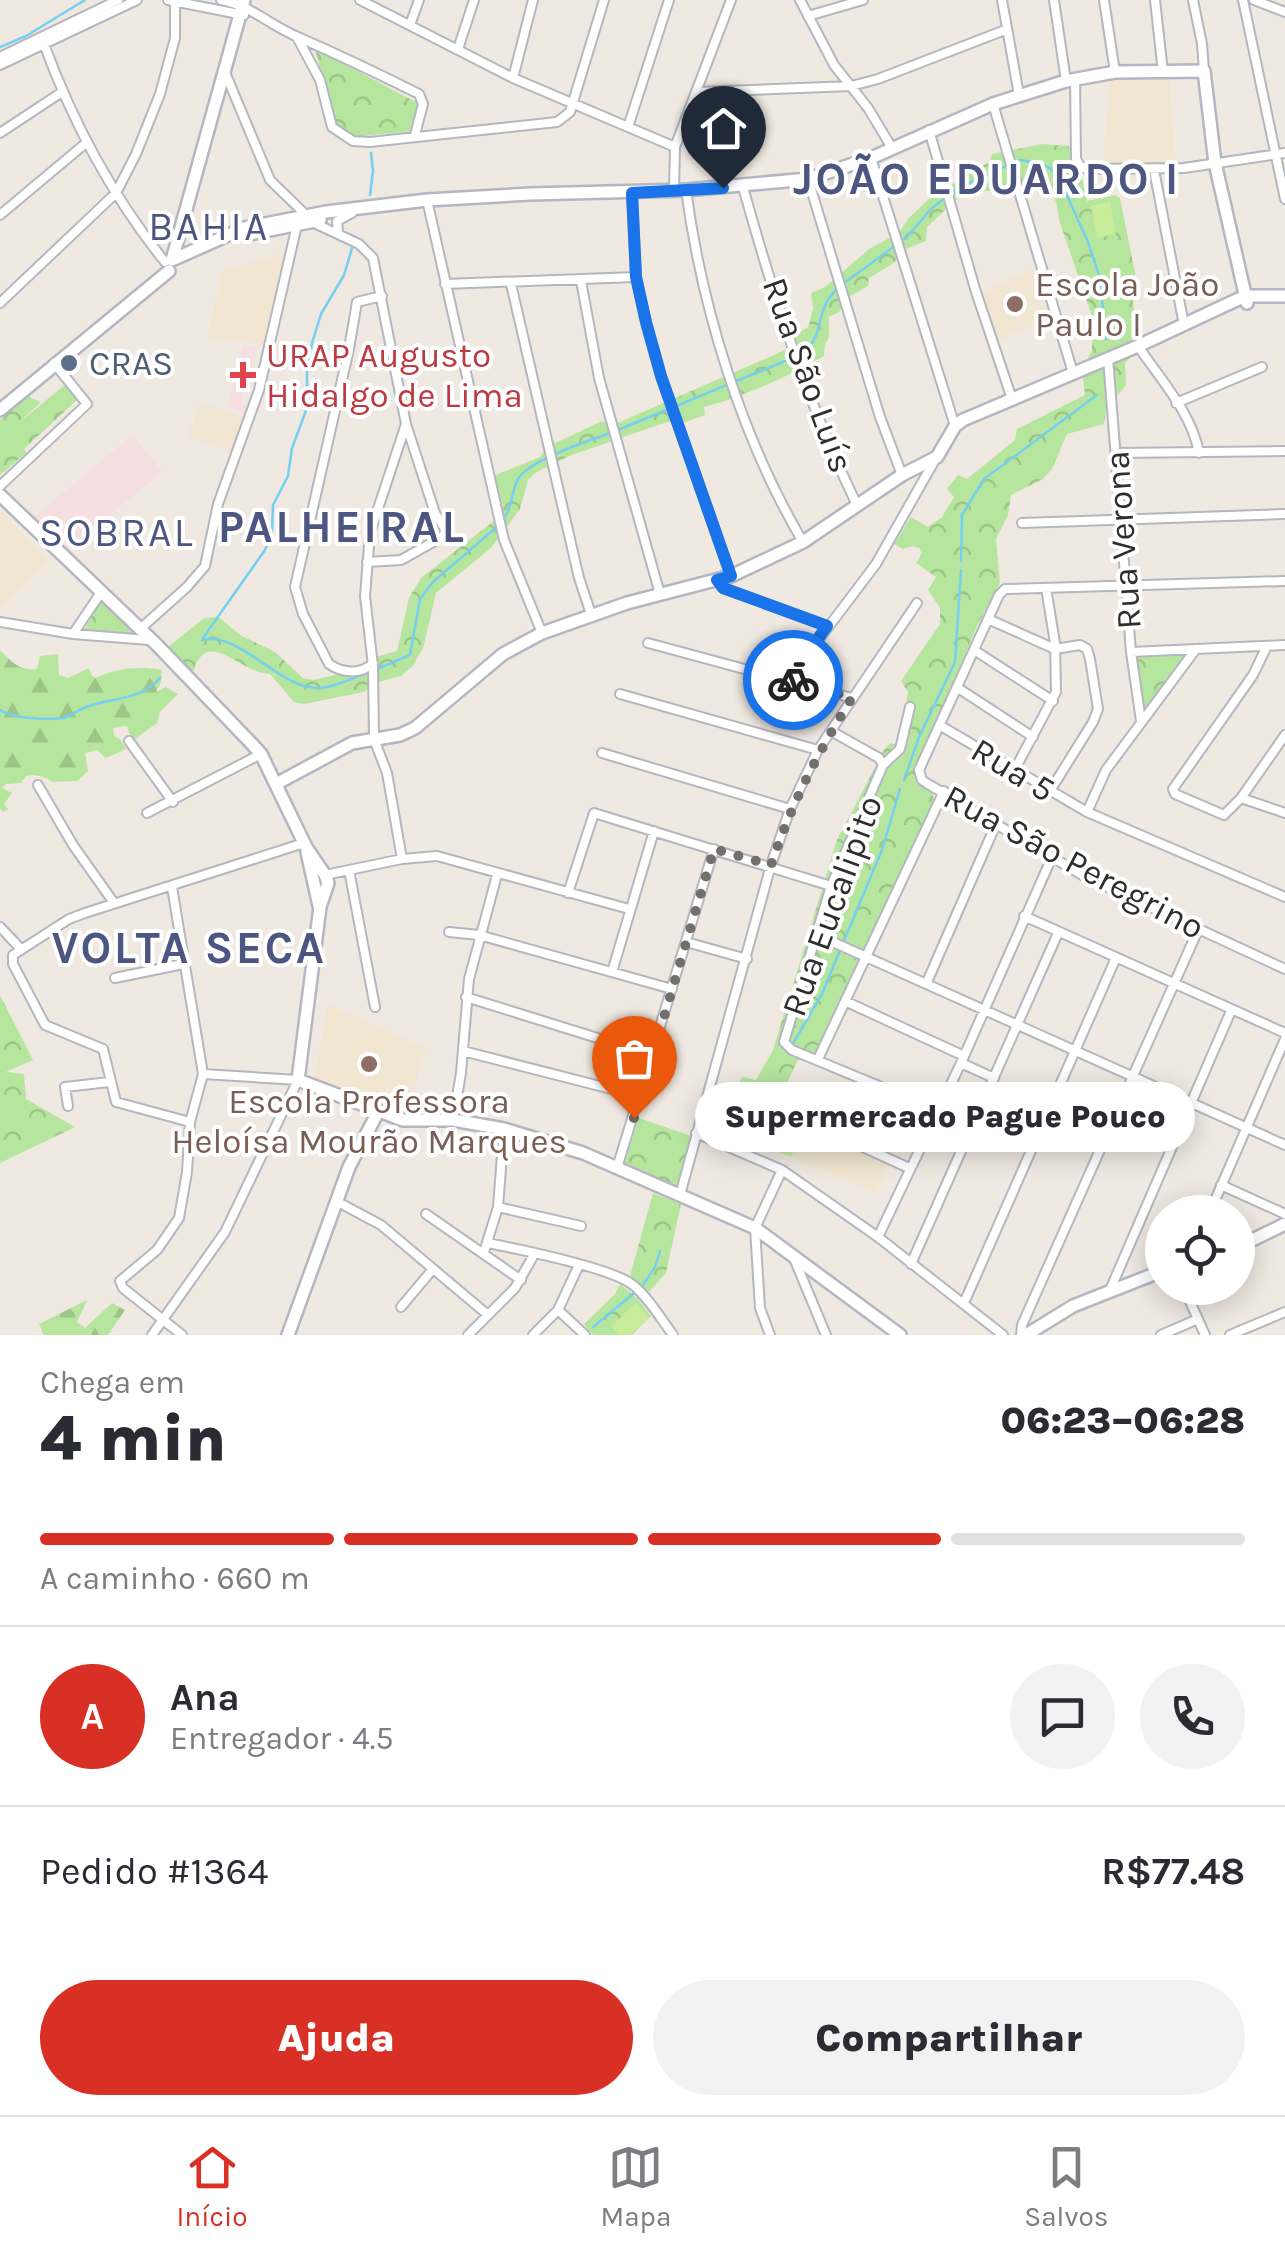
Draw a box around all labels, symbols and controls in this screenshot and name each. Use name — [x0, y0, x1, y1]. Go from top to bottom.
pin — [681, 86, 766, 189]
icon: home — [696, 101, 751, 156]
district label: JOÃO EDUARDO I — [793, 153, 1181, 205]
district label: BAHIA — [148, 203, 270, 250]
place label: Escola João Paulo I — [1035, 264, 1219, 345]
street label: Rua São Luís — [754, 272, 862, 478]
marker: Escola João Paulo I — [1004, 293, 1026, 315]
place label: URAP Augusto Hidalgo de Lima — [266, 335, 523, 416]
place label: CRAS — [89, 343, 173, 384]
marker: CRAS — [58, 352, 80, 374]
marker: URAP Augusto Hidalgo de Lima — [230, 362, 256, 388]
street label: Rua Verona — [1096, 449, 1150, 631]
district label: PALHEIRAL — [218, 501, 466, 553]
district label: SOBRAL — [39, 509, 195, 556]
courier — [743, 630, 843, 730]
icon: bike — [766, 653, 821, 708]
street label: Rua 5 — [964, 729, 1062, 811]
street label: Rua São Peregrino — [937, 776, 1211, 948]
street label: Rua Eucalipito — [773, 790, 891, 1022]
district label: VOLTA SECA — [52, 922, 326, 974]
pin — [592, 1016, 677, 1119]
icon: bag — [607, 1031, 662, 1086]
marker: Escola Professora Heloísa Mourão Marques — [358, 1053, 380, 1075]
place label: Escola Professora Heloísa Mourão Marques — [171, 1081, 567, 1162]
callout: Supermercado Pague Pouco — [694, 1083, 1194, 1153]
text: Supermercado Pague Pouco — [724, 1098, 1166, 1135]
map controls — [1145, 1195, 1255, 1305]
button: locate — [1145, 1195, 1255, 1305]
text: Chega em — [40, 1364, 185, 1401]
text: 06:23–06:28 — [1001, 1398, 1245, 1443]
text: 4 min — [40, 1400, 227, 1476]
text: A caminho · 660 m — [40, 1560, 310, 1597]
button: chat — [1010, 1664, 1115, 1769]
button: phone — [1140, 1664, 1245, 1769]
text: Ana — [170, 1675, 240, 1720]
text: A — [81, 1694, 104, 1739]
text: Entregador · 4.5 — [170, 1720, 394, 1757]
text: Pedido #1364 — [40, 1849, 268, 1894]
text: R$77.48 — [1101, 1849, 1245, 1894]
button: Ajuda — [40, 1980, 633, 2095]
button: Compartilhar — [653, 1980, 1245, 2095]
tab: Início — [176, 2140, 248, 2233]
tab: Mapa — [600, 2140, 671, 2233]
tab: Salvos — [1024, 2140, 1109, 2233]

